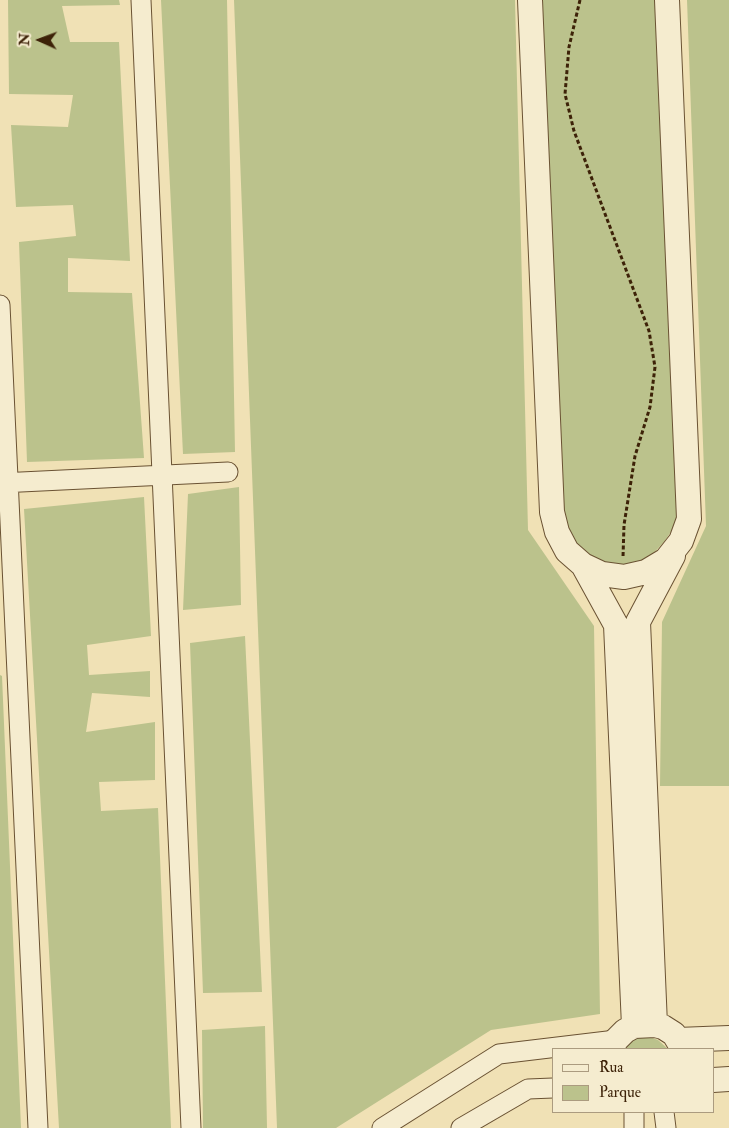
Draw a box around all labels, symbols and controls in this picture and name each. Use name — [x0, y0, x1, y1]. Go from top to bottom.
north arrow — [15, 15, 65, 65]
text: N — [16, 33, 33, 46]
legend — [552, 1048, 714, 1113]
text: Rua — [599, 1058, 624, 1077]
text: Parque — [599, 1083, 641, 1102]

